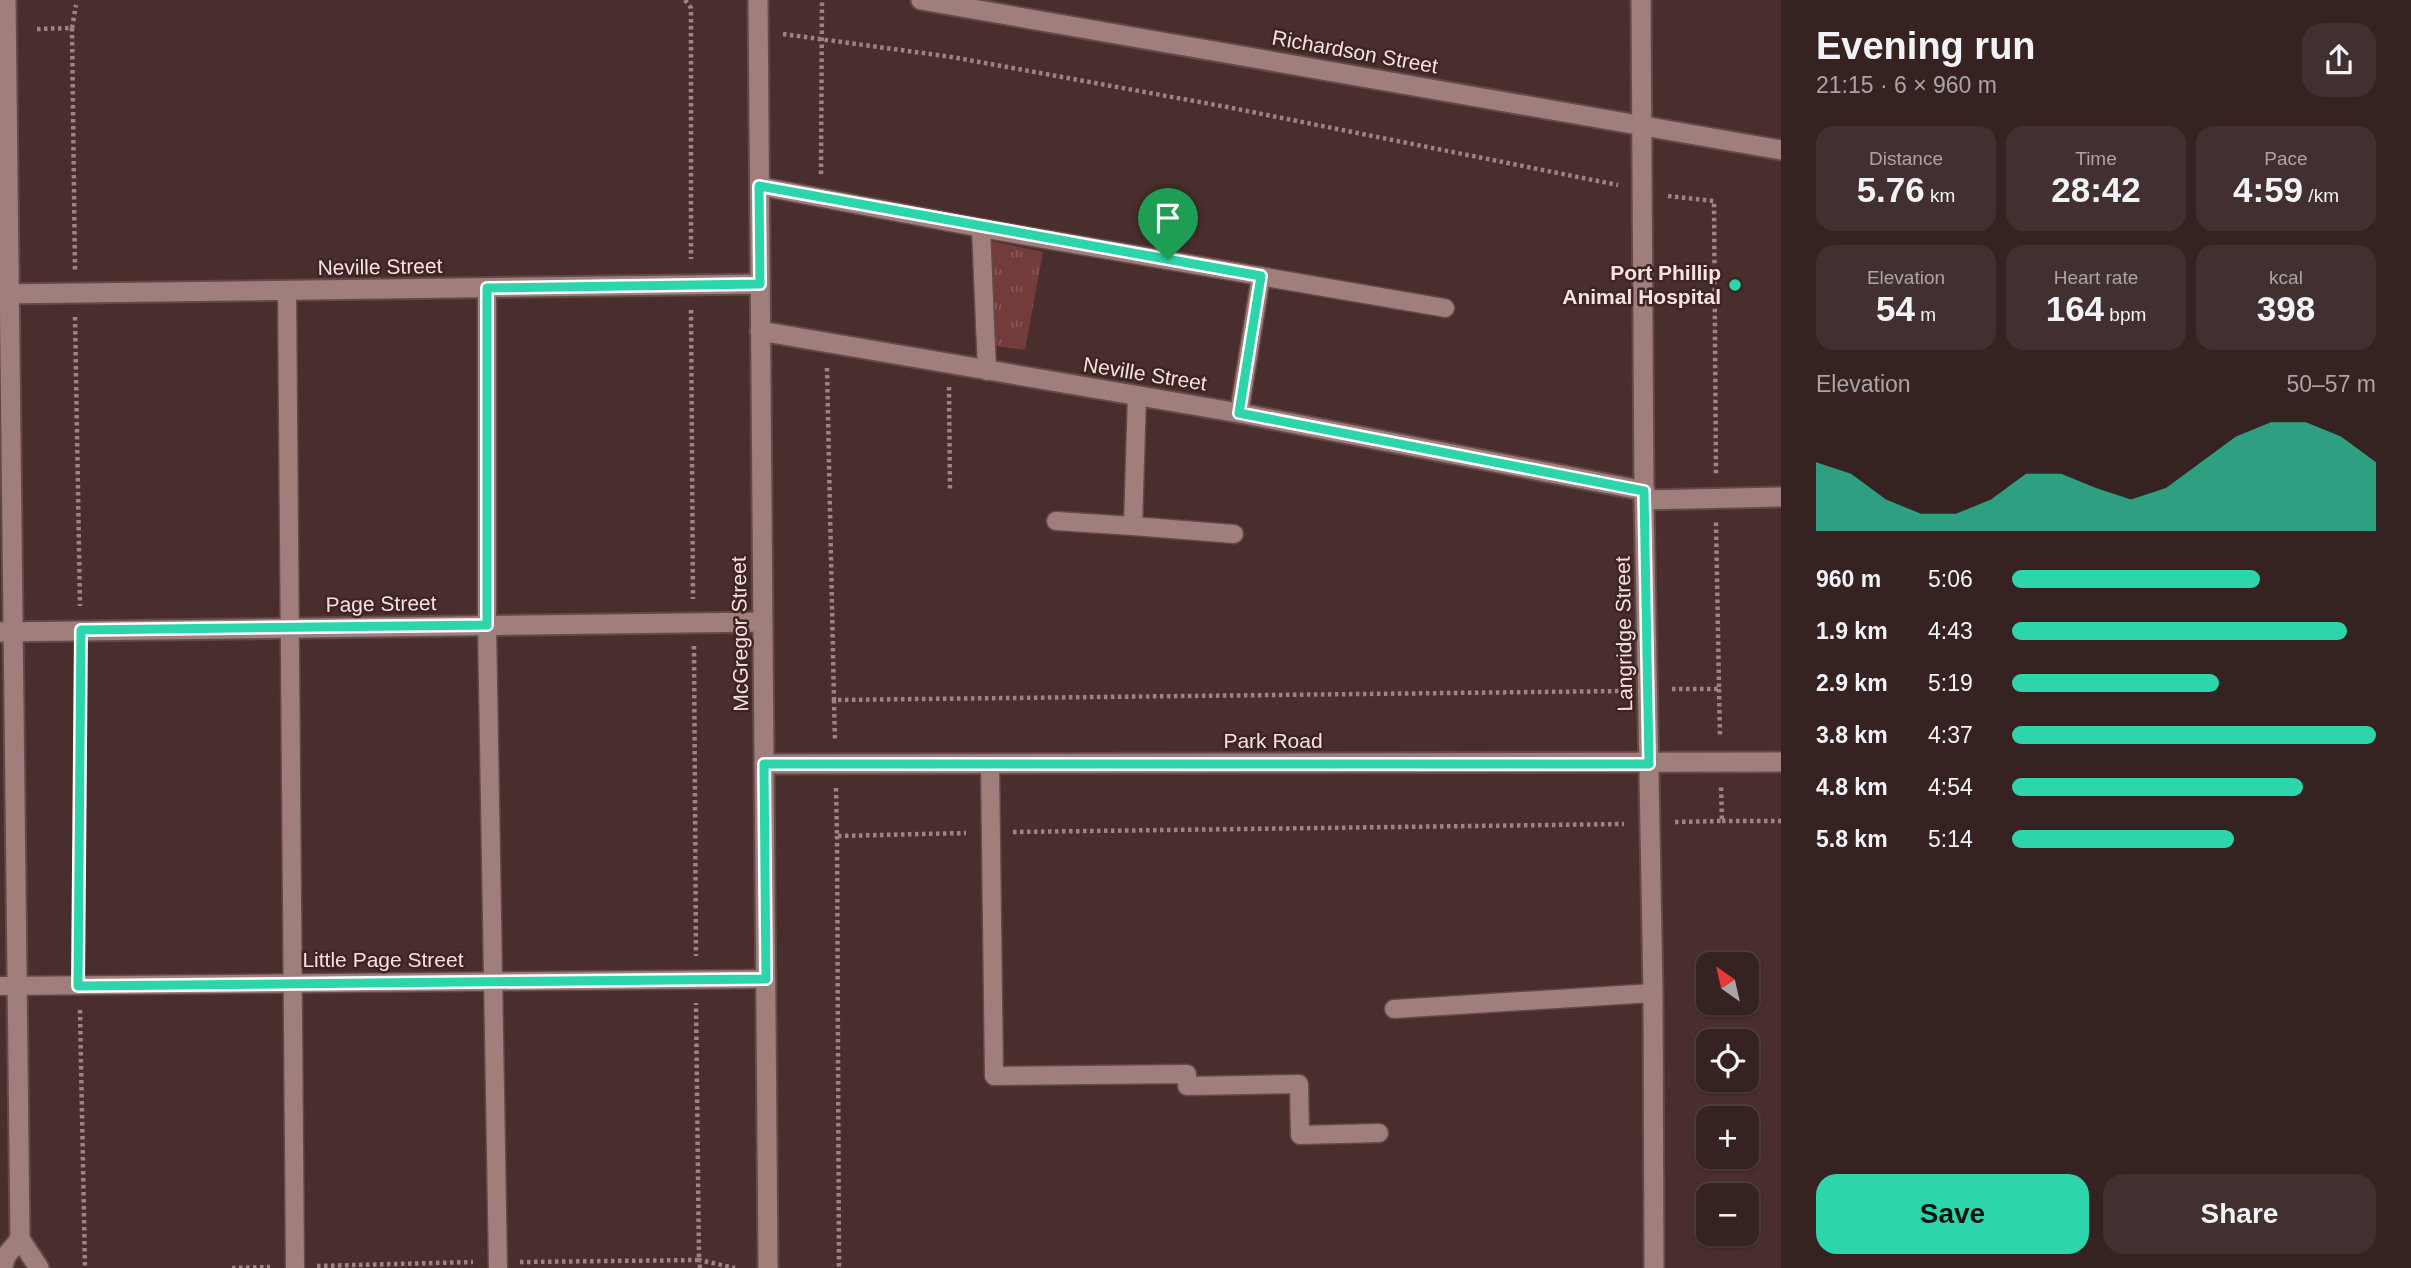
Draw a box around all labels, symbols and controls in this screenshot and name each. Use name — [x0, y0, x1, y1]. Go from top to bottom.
button: share — [2302, 23, 2376, 97]
text: Evening run — [1816, 25, 2036, 67]
street label: Richardson Street — [1270, 26, 1440, 77]
text: 21:15 · 6 × 960 m — [1816, 72, 1997, 98]
text: Distance — [1869, 148, 1943, 169]
text: Time — [2075, 148, 2117, 169]
text: Pace — [2264, 148, 2308, 169]
text: 5.76 — [1857, 170, 1925, 209]
text: 28:42 — [2051, 170, 2141, 209]
text: 4:59 — [2233, 170, 2303, 209]
text: km — [1925, 185, 1955, 206]
text: /km — [2303, 185, 2339, 206]
pin — [1138, 188, 1198, 260]
icon: arrive — [1149, 199, 1187, 237]
street label: Neville Street — [317, 254, 443, 279]
place label: Port Phillip Animal Hospital — [1562, 261, 1721, 308]
text: Elevation — [1867, 267, 1945, 288]
text: Heart rate — [2054, 267, 2138, 288]
text: kcal — [2269, 267, 2303, 288]
marker: Port Phillip Animal Hospital — [1727, 277, 1743, 293]
text: 54 — [1876, 289, 1915, 328]
text: 164 — [2046, 289, 2104, 328]
text: 398 — [2257, 289, 2315, 328]
text: m — [1915, 304, 1936, 325]
text: bpm — [2104, 304, 2146, 325]
street label: Neville Street — [1082, 352, 1209, 395]
text: Elevation — [1816, 371, 1911, 397]
text: 50–57 m — [2286, 371, 2376, 397]
street label: McGregor Street — [727, 556, 752, 712]
street label: Langridge Street — [1611, 556, 1636, 712]
text: 960 m — [1816, 566, 1881, 592]
text: 5:06 — [1928, 566, 1973, 592]
street label: Page Street — [325, 591, 437, 616]
text: 1.9 km — [1816, 618, 1888, 644]
text: 4:43 — [1928, 618, 1973, 644]
text: 2.9 km — [1816, 670, 1888, 696]
text: 5:19 — [1928, 670, 1973, 696]
text: 3.8 km — [1816, 722, 1888, 748]
text: 4:37 — [1928, 722, 1973, 748]
street label: Park Road — [1223, 729, 1323, 752]
text: 4.8 km — [1816, 774, 1888, 800]
text: 4:54 — [1928, 774, 1973, 800]
text: 5.8 km — [1816, 826, 1888, 852]
text: 5:14 — [1928, 826, 1973, 852]
street label: Little Page Street — [302, 948, 464, 971]
north arrow — [1696, 952, 1759, 1015]
map controls — [1696, 952, 1759, 1246]
button: locate — [1696, 1029, 1759, 1092]
button: + — [1696, 1106, 1759, 1169]
button: Save — [1816, 1174, 2089, 1254]
button: Share — [2103, 1174, 2376, 1254]
button: − — [1696, 1183, 1759, 1246]

